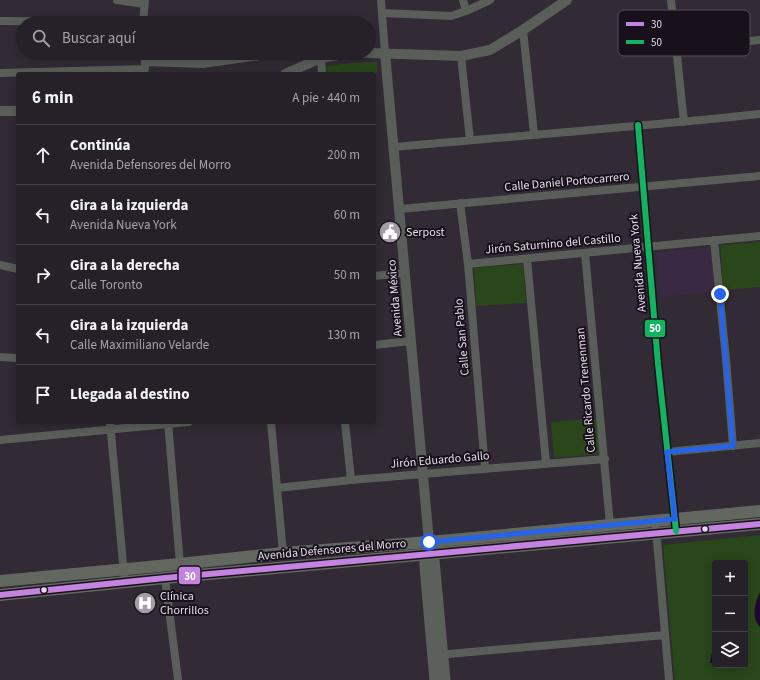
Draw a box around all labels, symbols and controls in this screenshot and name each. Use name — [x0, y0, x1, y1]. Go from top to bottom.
legend — [618, 10, 750, 56]
search box — [16, 16, 376, 60]
text: 30 — [651, 17, 662, 32]
icon: search — [30, 27, 52, 49]
text: Buscar aquí — [62, 28, 135, 49]
text: 50 — [651, 35, 662, 50]
text: 6 min — [32, 86, 73, 110]
text: A pie · 440 m — [292, 89, 360, 107]
text: Continúa — [70, 135, 131, 156]
icon: ahead — [32, 144, 54, 166]
text: 200 m — [327, 146, 360, 164]
text: Avenida Defensores del Morro — [70, 156, 231, 174]
street label: Calle Daniel Portocarrero — [504, 168, 630, 196]
text: Gira a la izquierda — [70, 195, 189, 216]
icon: left — [32, 204, 54, 226]
text: 60 m — [334, 206, 360, 224]
street label: Avenida Nueva York — [625, 213, 651, 313]
text: Avenida Nueva York — [70, 216, 177, 234]
public building icon: Serpost — [377, 219, 403, 245]
place label: Serpost — [406, 224, 445, 241]
street label: Jirón Saturnino del Castillo — [485, 230, 621, 258]
text: Gira a la derecha — [70, 255, 180, 276]
street label: Avenida México — [383, 259, 407, 337]
icon: right — [32, 264, 54, 286]
text: 50 m — [334, 266, 360, 284]
text: Calle Toronto — [70, 276, 143, 294]
route end — [711, 285, 729, 303]
street label: Calle San Pablo — [450, 298, 474, 376]
text: Gira a la izquierda — [70, 315, 189, 336]
line badge: 50 — [644, 319, 666, 338]
text: 50 — [649, 321, 661, 336]
icon: left — [32, 324, 54, 346]
text: 130 m — [327, 326, 360, 344]
street label: Calle Ricardo Trenenman — [572, 327, 600, 453]
text: Calle Maximiliano Velarde — [70, 336, 209, 354]
icon: arrive — [32, 384, 54, 406]
text: Llegada al destino — [70, 384, 190, 405]
street label: Jirón Eduardo Gallo — [390, 447, 490, 473]
unlabelled marker — [700, 524, 710, 534]
route start — [420, 533, 438, 551]
street label: Avenida Defensores del Morro — [257, 535, 407, 565]
map controls — [712, 560, 748, 668]
button: + — [712, 560, 748, 596]
line badge: 30 — [178, 566, 201, 585]
text: 30 — [184, 569, 196, 584]
unlabelled marker — [39, 585, 49, 595]
place label: Clínica Chorrillos — [160, 588, 209, 619]
hospital icon: Clínica Chorrillos — [132, 590, 158, 616]
button: − — [712, 596, 748, 632]
button: layers — [712, 632, 748, 668]

